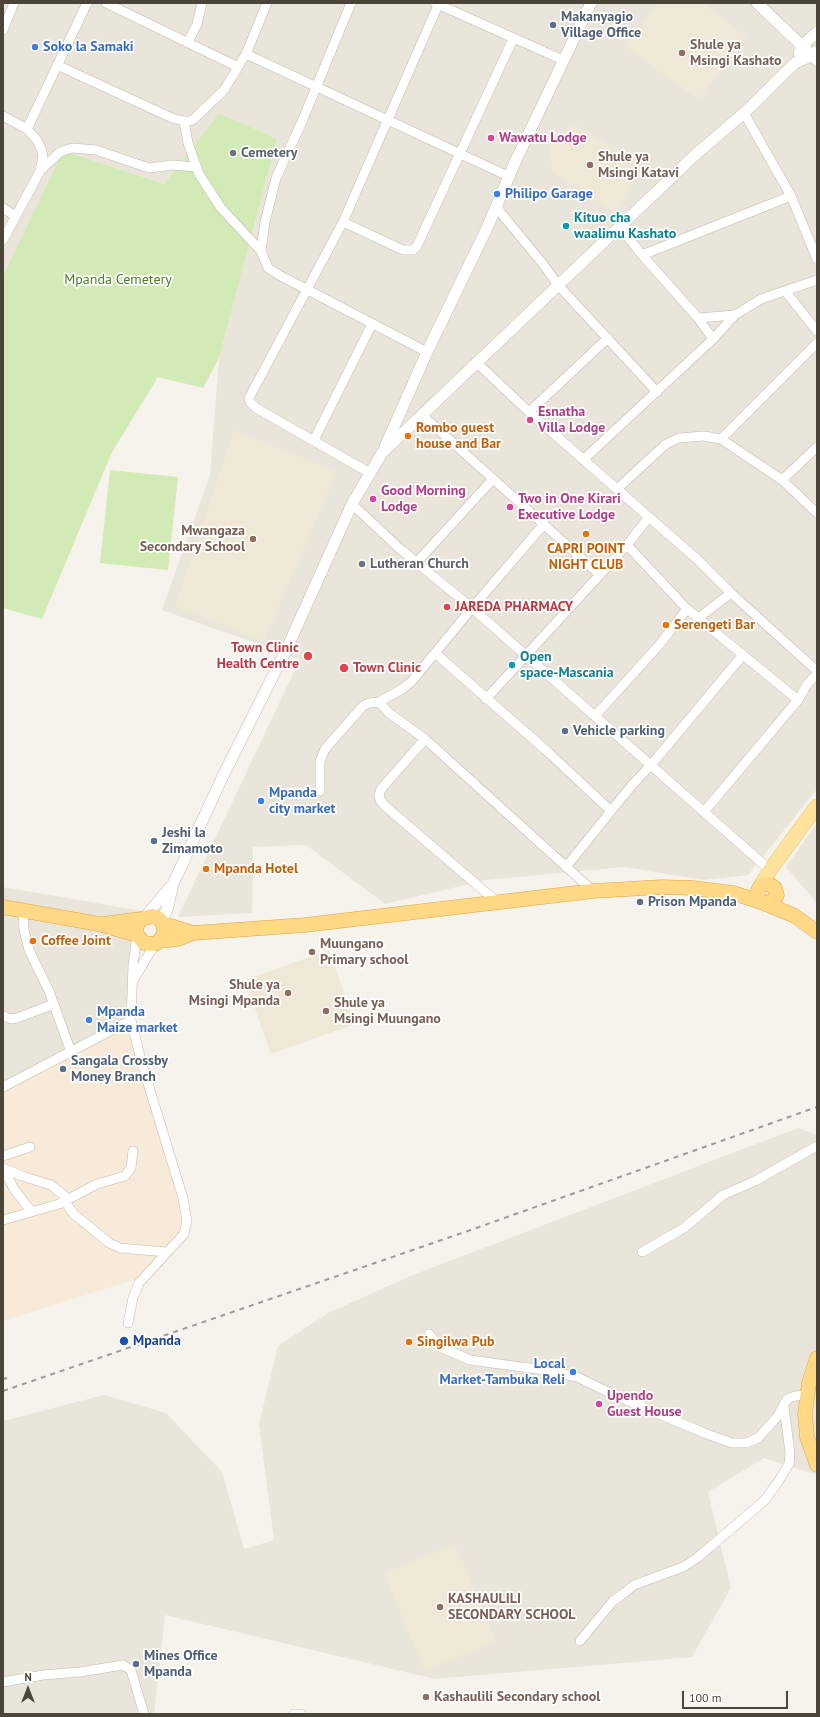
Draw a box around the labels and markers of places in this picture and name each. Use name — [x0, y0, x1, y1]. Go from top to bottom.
place label: Makanyagio Village Office — [561, 9, 641, 42]
marker: Makanyagio Village Office — [548, 20, 558, 30]
place label: Shule ya Msingi Kashato — [690, 37, 781, 70]
place label: Soko la Samaki — [43, 39, 134, 55]
marker: Soko la Samaki — [30, 42, 40, 52]
marker: Shule ya Msingi Kashato — [677, 48, 687, 58]
place label: Wawatu Lodge — [499, 130, 587, 146]
marker: Wawatu Lodge — [486, 133, 496, 143]
place label: Cemetery — [241, 145, 297, 161]
marker: Cemetery — [228, 148, 238, 158]
place label: Shule ya Msingi Katavi — [598, 149, 679, 182]
marker: Shule ya Msingi Katavi — [585, 160, 595, 170]
place label: Philipo Garage — [505, 186, 593, 202]
marker: Philipo Garage — [492, 189, 502, 199]
place label: Kituo cha waalimu Kashato — [574, 210, 676, 242]
marker: Kituo cha waalimu Kashato — [561, 221, 571, 231]
place label: Esnatha Villa Lodge — [538, 404, 605, 436]
marker: Esnatha Villa Lodge — [525, 415, 535, 425]
place label: Rombo guest house and Bar — [416, 420, 501, 452]
marker: Rombo guest house and Bar — [403, 431, 413, 441]
place label: Good Morning Lodge — [381, 483, 466, 516]
place label: Two in One Kirari Executive Lodge — [518, 491, 621, 524]
marker: Good Morning Lodge — [368, 494, 378, 504]
marker: Two in One Kirari Executive Lodge — [505, 502, 515, 512]
place label: Mwangaza Secondary School — [140, 523, 245, 556]
marker: CAPRI POINT NIGHT CLUB — [581, 529, 591, 539]
marker: Mwangaza Secondary School — [248, 534, 258, 544]
place label: CAPRI POINT NIGHT CLUB — [547, 541, 625, 574]
place label: Lutheran Church — [370, 556, 469, 572]
marker: Lutheran Church — [357, 559, 367, 569]
place label: JAREDA PHARMACY — [455, 599, 573, 615]
marker: JAREDA PHARMACY — [442, 602, 452, 612]
place label: Serengeti Bar — [674, 617, 755, 633]
marker: Serengeti Bar — [661, 620, 671, 630]
place label: Town Clinic Health Centre — [217, 640, 299, 672]
place label: Open space-Mascania — [520, 649, 614, 682]
marker: Town Clinic Health Centre — [302, 650, 314, 662]
place label: Town Clinic — [353, 660, 421, 676]
marker: Open space-Mascania — [507, 660, 517, 670]
marker: Town Clinic — [338, 662, 350, 674]
place label: Vehicle parking — [573, 723, 665, 739]
marker: Vehicle parking — [560, 726, 570, 736]
place label: Mpanda city market — [269, 785, 335, 818]
marker: Mpanda city market — [256, 796, 266, 806]
place label: Jeshi la Zimamoto — [162, 825, 223, 858]
marker: Jeshi la Zimamoto — [149, 836, 159, 846]
place label: Mpanda Hotel — [214, 861, 298, 877]
marker: Mpanda Hotel — [201, 864, 211, 874]
place label: Prison Mpanda — [648, 894, 737, 910]
marker: Prison Mpanda — [635, 897, 645, 907]
place label: Coffee Joint — [41, 933, 111, 949]
marker: Coffee Joint — [28, 936, 38, 946]
place label: Muungano Primary school — [320, 936, 408, 968]
marker: Muungano Primary school — [307, 947, 317, 957]
place label: Shule ya Msingi Mpanda — [189, 977, 280, 1010]
marker: Shule ya Msingi Mpanda — [283, 988, 293, 998]
place label: Shule ya Msingi Muungano — [334, 995, 441, 1028]
place label: Mpanda Maize market — [97, 1004, 178, 1036]
marker: Shule ya Msingi Muungano — [321, 1006, 331, 1016]
marker: Mpanda Maize market — [84, 1015, 94, 1025]
place label: Sangala Crossby Money Branch — [71, 1053, 168, 1086]
marker: Sangala Crossby Money Branch — [58, 1064, 68, 1074]
place label: Mpanda — [133, 1333, 181, 1349]
place label: Singilwa Pub — [417, 1334, 494, 1350]
marker: Mpanda — [118, 1335, 130, 1347]
marker: Singilwa Pub — [404, 1337, 414, 1347]
place label: Local Market-Tambuka Reli — [440, 1356, 565, 1388]
marker: Local Market-Tambuka Reli — [568, 1367, 578, 1377]
place label: Upendo Guest House — [607, 1388, 682, 1420]
marker: Upendo Guest House — [594, 1399, 604, 1409]
place label: KASHAULILI SECONDARY SCHOOL — [448, 1591, 576, 1624]
marker: KASHAULILI SECONDARY SCHOOL — [435, 1602, 445, 1612]
place label: Mines Office Mpanda — [144, 1648, 218, 1680]
marker: Mines Office Mpanda — [131, 1659, 141, 1669]
place label: Kashaulili Secondary school — [434, 1689, 600, 1705]
marker: Kashaulili Secondary school — [421, 1692, 431, 1702]

